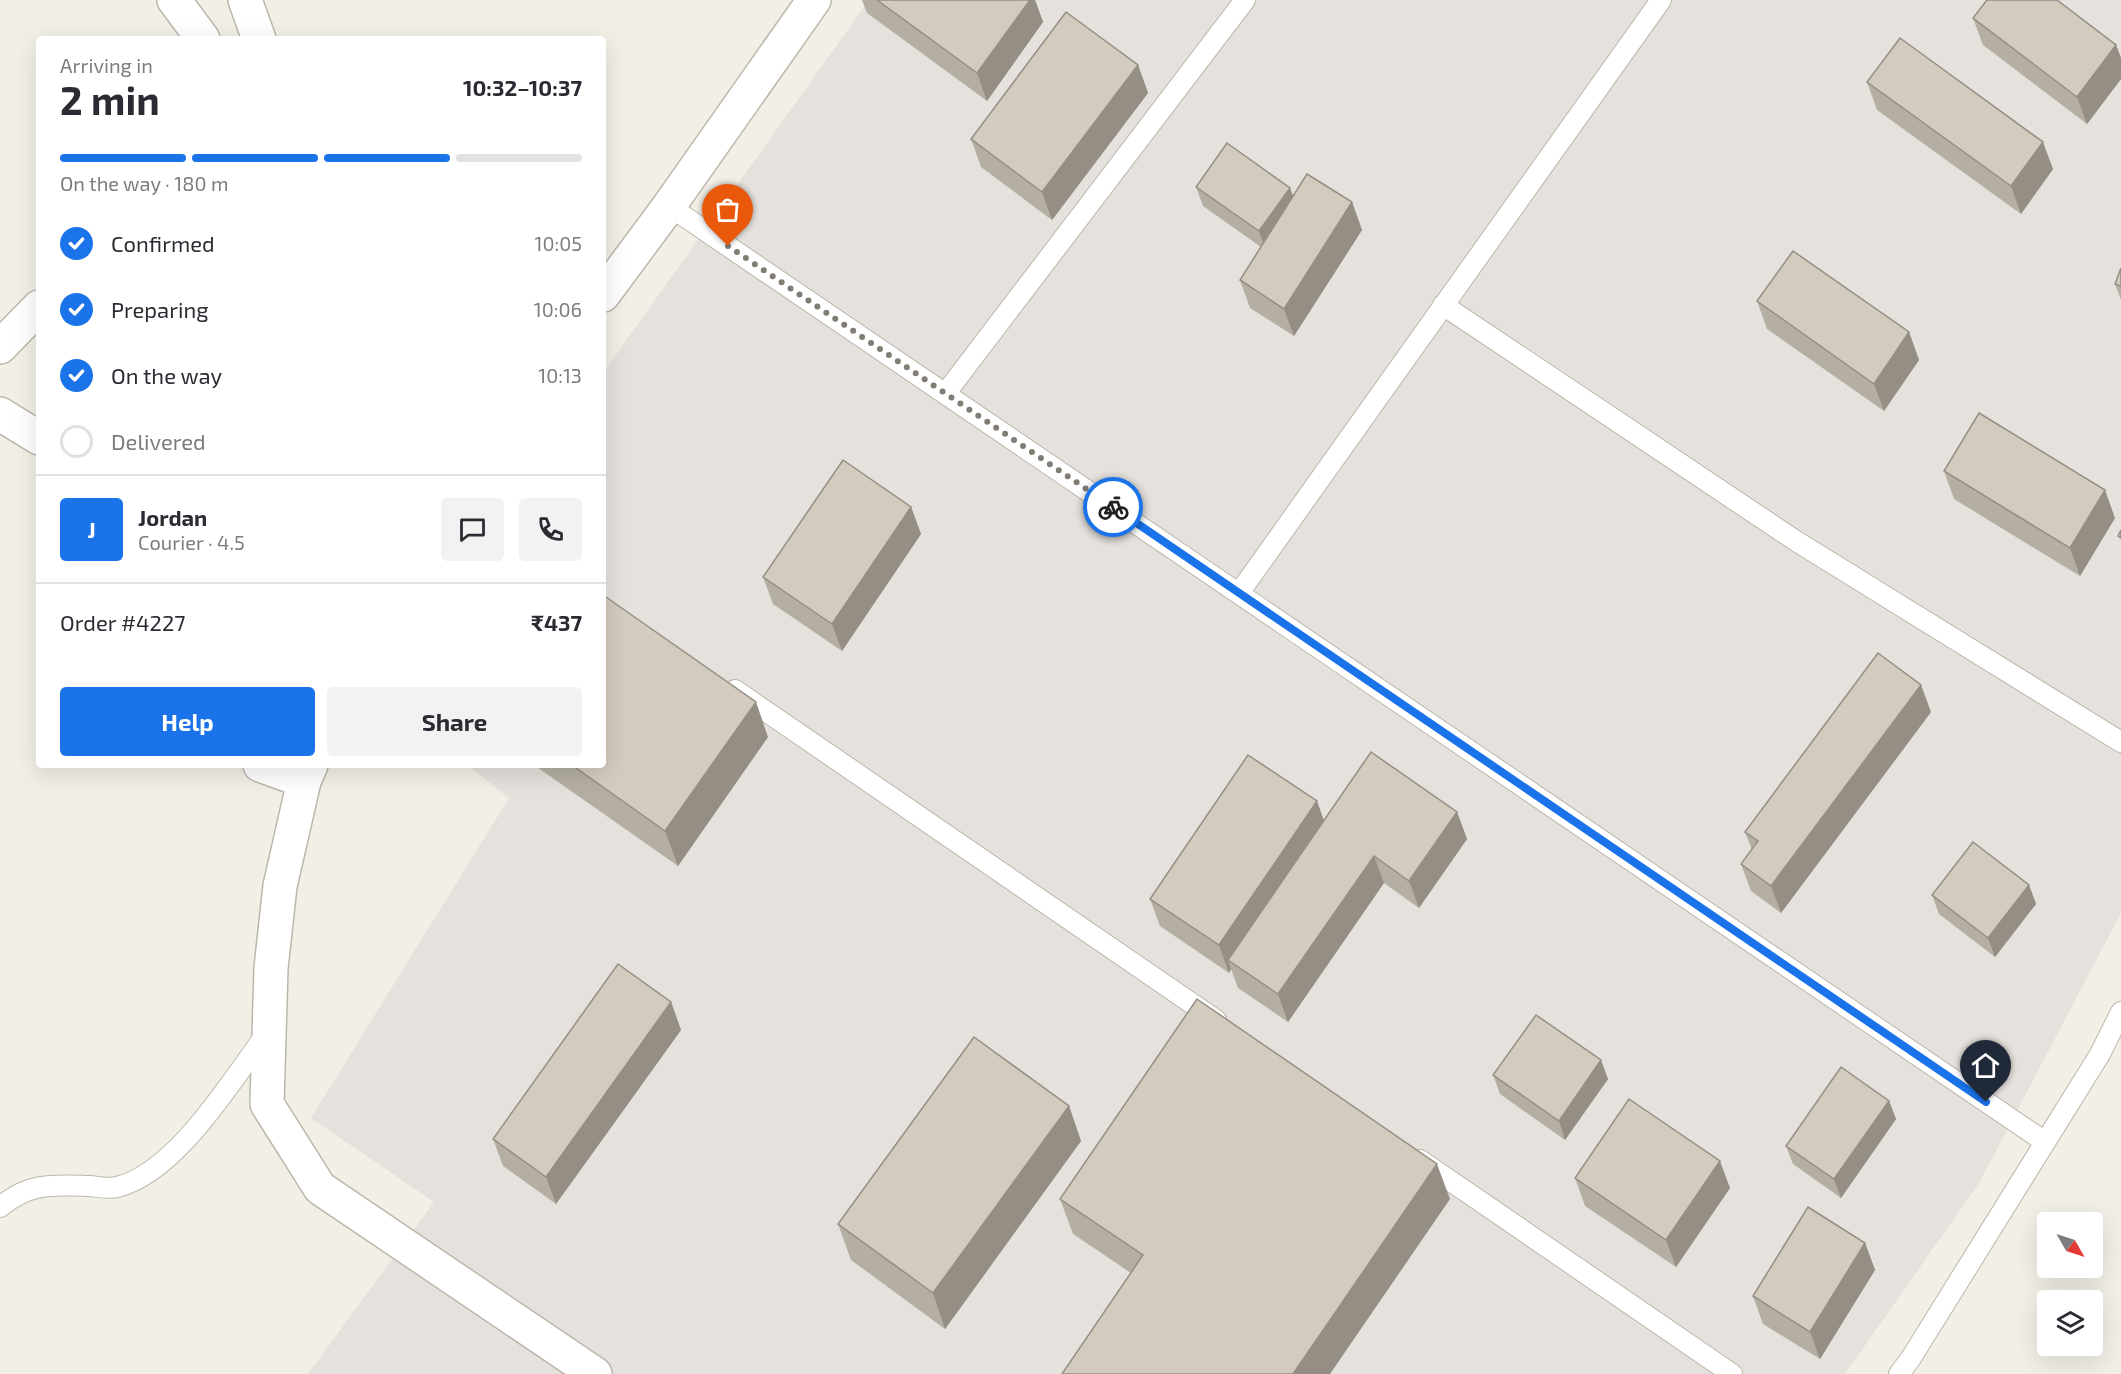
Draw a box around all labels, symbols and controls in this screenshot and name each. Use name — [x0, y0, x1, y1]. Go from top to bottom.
text: Arriving in — [60, 53, 153, 77]
text: 10:32–10:37 — [463, 74, 582, 100]
text: 2 min — [60, 76, 160, 123]
text: On the way · 180 m — [60, 171, 228, 195]
pin — [702, 184, 753, 246]
icon: bag — [711, 193, 744, 226]
icon: check — [60, 227, 93, 260]
text: Confirmed — [111, 230, 215, 256]
text: 10:05 — [534, 231, 582, 255]
icon: check — [60, 293, 93, 326]
text: Preparing — [111, 296, 209, 322]
text: 10:06 — [534, 297, 582, 321]
icon: check — [60, 359, 93, 392]
text: On the way — [111, 362, 222, 388]
text: 10:13 — [538, 363, 582, 387]
text: Delivered — [111, 428, 206, 454]
courier — [1083, 477, 1143, 537]
icon: bike — [1097, 491, 1130, 524]
button: chat — [441, 498, 504, 561]
button: phone — [519, 498, 582, 561]
text: Jordan — [138, 504, 207, 530]
text: J — [87, 516, 96, 542]
text: Courier · 4.5 — [138, 530, 245, 554]
text: Order #4227 — [60, 609, 186, 635]
text: ₹437 — [531, 609, 582, 635]
button: Help — [60, 687, 315, 756]
button: Share — [327, 687, 582, 756]
pin — [1960, 1040, 2011, 1102]
icon: home — [1969, 1049, 2002, 1082]
north arrow — [2037, 1212, 2103, 1278]
map controls — [2037, 1212, 2103, 1356]
button: layers — [2037, 1290, 2103, 1356]

